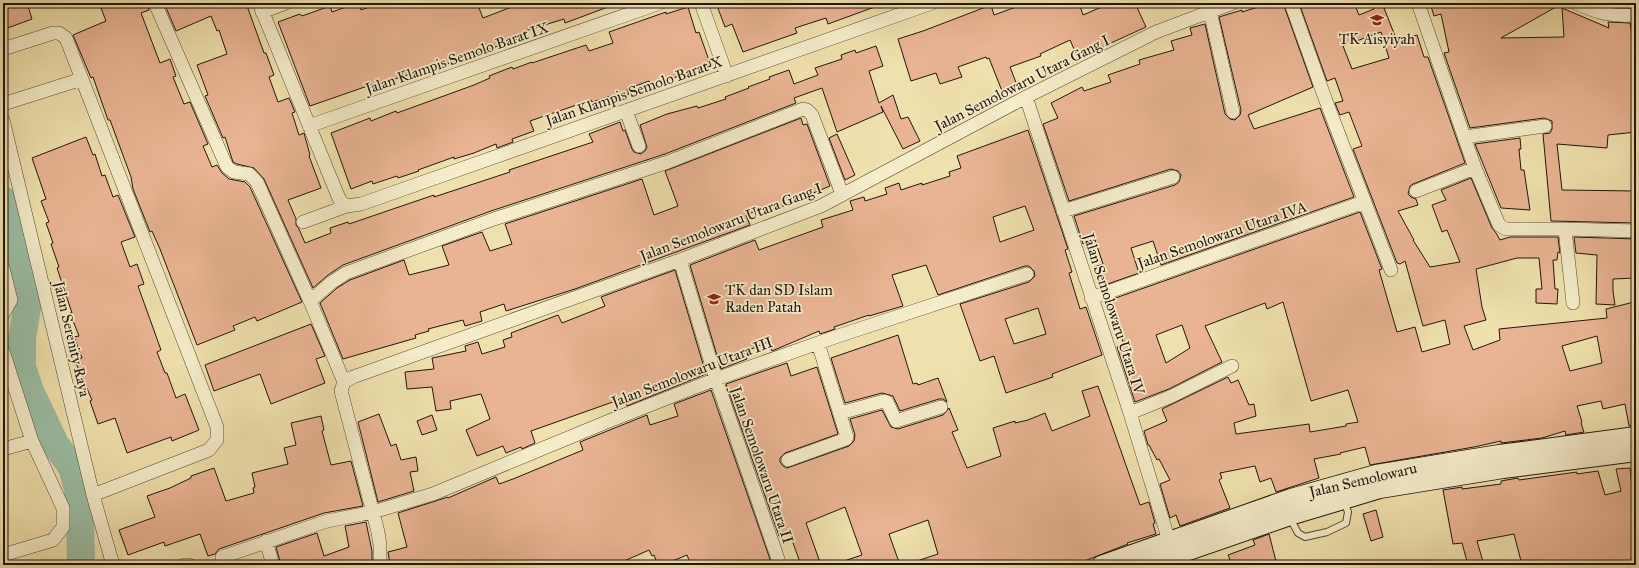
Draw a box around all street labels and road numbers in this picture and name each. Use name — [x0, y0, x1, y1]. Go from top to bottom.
street label: Jalan Klampis Semolo Barat IX — [361, 18, 552, 99]
street label: Jalan Semolowaru Utara Gang I — [930, 31, 1113, 137]
street label: Jalan Klampis Semolo Barat X — [541, 52, 726, 131]
street label: Jalan Semolowaru Utara Gang I — [635, 179, 825, 267]
street label: Jalan Semolowaru Utara IVA — [1133, 198, 1309, 274]
street label: Jalan Semolowaru Utara IV — [1078, 229, 1149, 398]
street label: Jalan Serenity Raya — [49, 277, 94, 399]
street label: Jalan Semolowaru Utara III — [607, 333, 775, 413]
street label: Jalan Semolowaru Utara II — [725, 382, 797, 546]
street label: Jalan Semolowaru — [1305, 459, 1419, 503]

